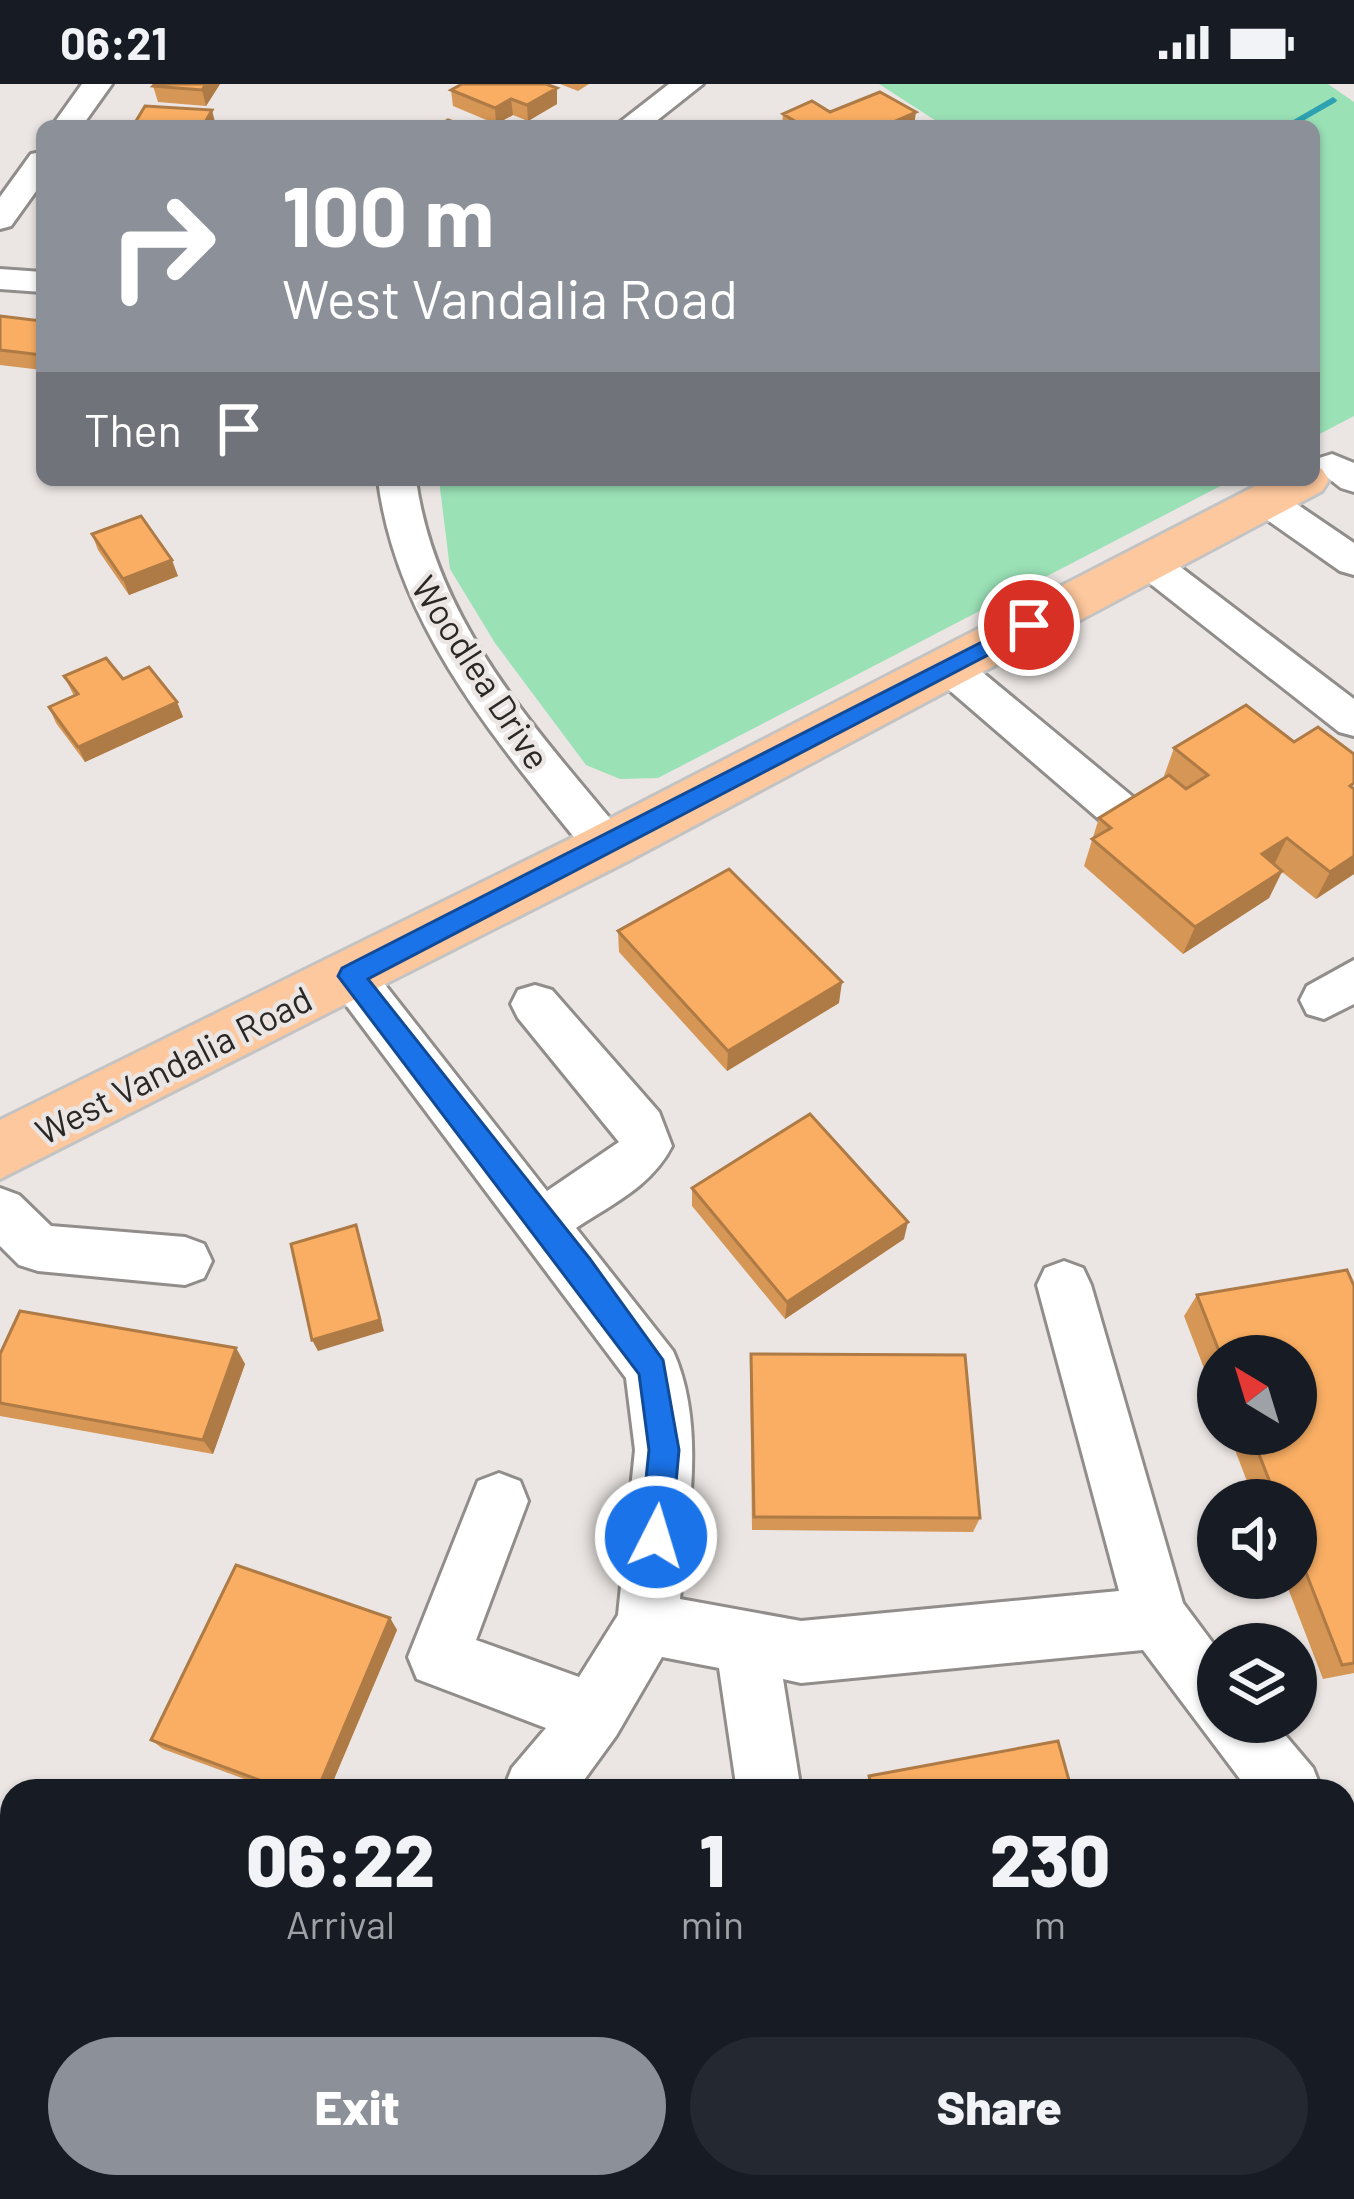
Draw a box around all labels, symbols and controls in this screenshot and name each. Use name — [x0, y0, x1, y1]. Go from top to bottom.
text: 06:21 — [60, 15, 167, 69]
text: 100 m — [282, 163, 494, 264]
icon: right — [84, 168, 240, 324]
text: West Vandalia Road — [282, 265, 738, 330]
icon: arrive — [206, 396, 272, 462]
text: Then — [84, 402, 182, 456]
street label: Woodlea Drive — [404, 567, 560, 777]
pin — [978, 574, 1080, 676]
icon: arrive — [996, 592, 1062, 658]
street label: West Vandalia Road — [28, 976, 318, 1152]
north arrow — [1197, 1335, 1317, 1455]
map controls — [1197, 1335, 1317, 1743]
position arrow — [593, 1474, 719, 1600]
button: sound — [1197, 1479, 1317, 1599]
button: layers — [1197, 1623, 1317, 1743]
text: 06:22 — [246, 1815, 435, 1901]
text: 1 — [700, 1815, 725, 1901]
text: 230 — [990, 1815, 1110, 1901]
text: Arrival — [286, 1900, 395, 1947]
text: min — [681, 1900, 744, 1947]
text: m — [1034, 1900, 1066, 1947]
button: Exit — [48, 2037, 666, 2175]
button: Share — [690, 2037, 1308, 2175]

